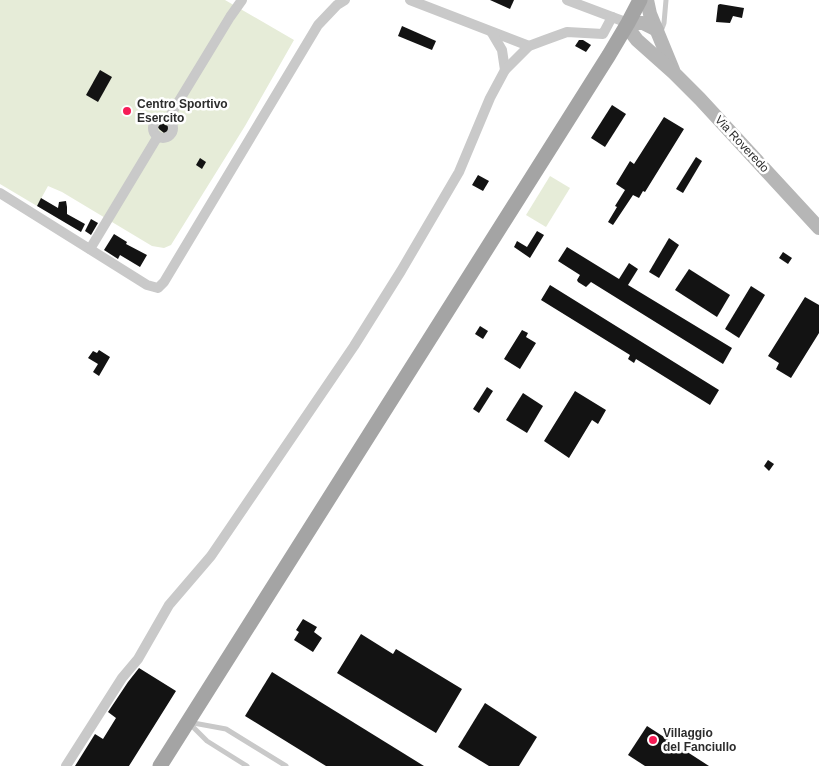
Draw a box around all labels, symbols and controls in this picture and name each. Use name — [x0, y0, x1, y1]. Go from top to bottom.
place label: Centro Sportivo Esercito — [137, 97, 228, 125]
marker: Centro Sportivo Esercito — [121, 105, 133, 117]
street label: Via Roveredo — [712, 113, 772, 176]
place label: Villaggio del Fanciullo — [663, 726, 736, 754]
marker: Villaggio del Fanciullo — [647, 734, 659, 746]

